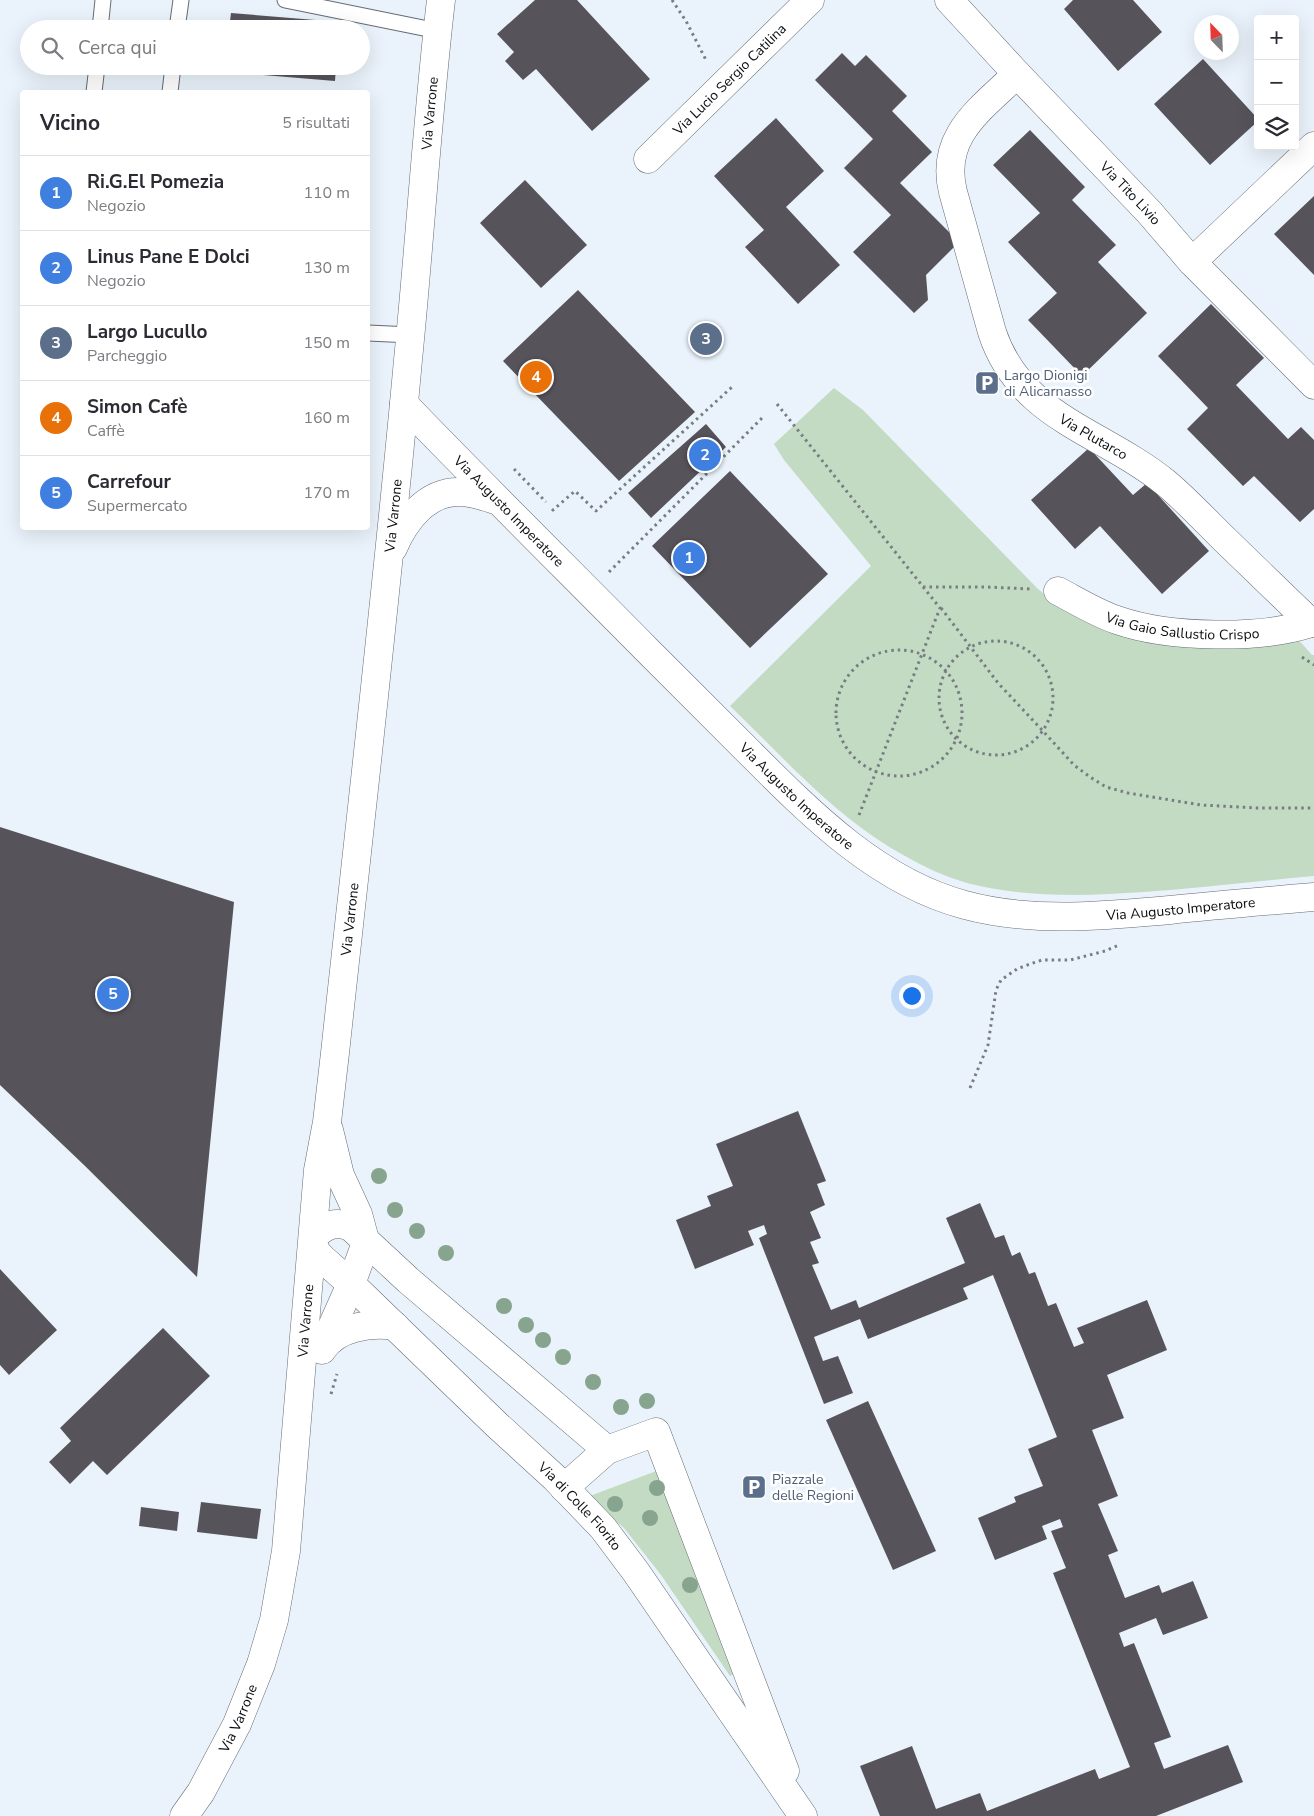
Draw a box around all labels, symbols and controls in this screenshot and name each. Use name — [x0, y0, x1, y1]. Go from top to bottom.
north arrow — [1194, 15, 1239, 60]
map controls — [1254, 15, 1299, 150]
button: + — [1254, 15, 1299, 60]
street label: Via Lucio Sergio Catilina — [668, 19, 790, 140]
search box — [20, 20, 370, 75]
icon: search — [38, 34, 66, 62]
text: Cerca qui — [78, 35, 157, 61]
button: − — [1254, 60, 1299, 105]
street label: Via Varrone — [417, 76, 442, 152]
button: layers — [1254, 105, 1299, 150]
text: Vicino — [40, 109, 100, 137]
text: 5 risultati — [282, 112, 350, 134]
street label: Via Tito Livio — [1095, 156, 1165, 229]
text: Ri.G.El Pomezia — [87, 169, 224, 195]
text: 1 — [51, 182, 61, 204]
text: 110 m — [303, 182, 350, 204]
text: Negozio — [87, 195, 146, 217]
text: Linus Pane E Dolci — [87, 244, 250, 270]
text: 2 — [51, 257, 61, 279]
text: 130 m — [303, 257, 350, 279]
text: Negozio — [87, 270, 146, 292]
text: Largo Lucullo — [87, 319, 207, 345]
pin: 3 — [690, 320, 722, 358]
text: 3 — [51, 332, 61, 354]
text: 150 m — [303, 332, 350, 354]
text: Parcheggio — [87, 345, 167, 367]
pin: 4 — [520, 358, 552, 396]
place label: Largo Dionigi di Alicarnasso — [1004, 366, 1092, 401]
parking icon: Largo Dionigi di Alicarnasso — [974, 370, 1000, 396]
text: Simon Cafè — [87, 394, 188, 420]
text: 4 — [51, 407, 61, 429]
text: 160 m — [303, 407, 350, 429]
street label: Via Plutarco — [1055, 409, 1131, 464]
text: Caffè — [87, 420, 125, 442]
pin: 2 — [689, 436, 721, 474]
street label: Via Augusto Imperatore — [449, 451, 568, 571]
text: Carrefour — [87, 469, 171, 495]
street label: Via Varrone — [380, 478, 406, 554]
text: 5 — [51, 482, 61, 504]
text: 170 m — [303, 482, 350, 504]
text: Supermercato — [87, 495, 187, 517]
pin: 1 — [673, 539, 705, 577]
street label: Via Gaio Sallustio Crispo — [1102, 607, 1260, 644]
street label: Via Augusto Imperatore — [735, 738, 858, 854]
street label: Via Varrone — [336, 882, 363, 958]
street label: Via Augusto Imperatore — [1105, 892, 1256, 925]
pin: 5 — [97, 975, 129, 1013]
your location — [899, 983, 925, 1009]
street label: Via Varrone — [293, 1283, 318, 1359]
street label: Via di Colle Fiorito — [533, 1457, 626, 1554]
place label: Piazzale delle Regioni — [772, 1470, 854, 1505]
parking icon: Piazzale delle Regioni — [741, 1474, 767, 1500]
street label: Via Varrone — [214, 1681, 262, 1757]

